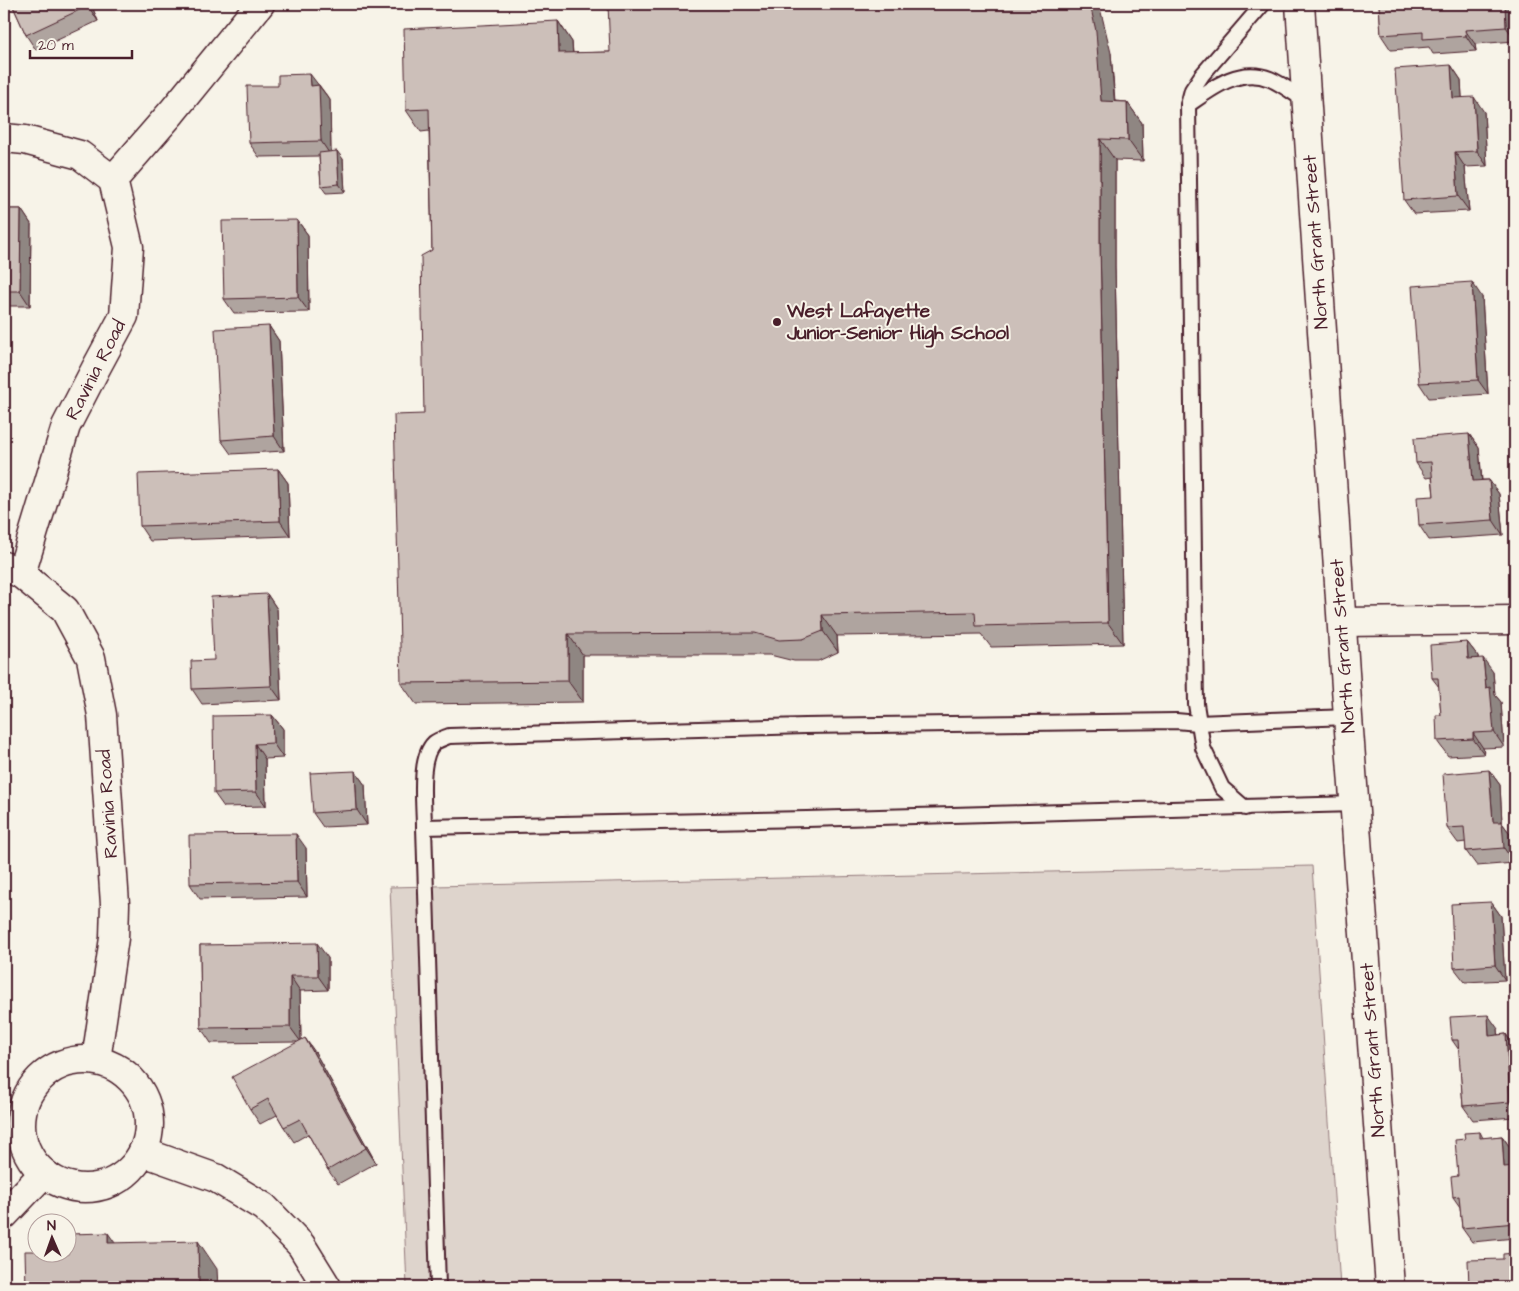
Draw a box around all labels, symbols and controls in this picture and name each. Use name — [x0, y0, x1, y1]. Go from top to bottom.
scale bar — [30, 28, 132, 60]
text: 20 m — [38, 35, 74, 56]
street label: North Grant Street — [1296, 154, 1336, 330]
place label: West Lafayette Junior-Senior High School — [786, 298, 1009, 348]
street label: Ravinia Road — [59, 315, 133, 425]
marker: West Lafayette Junior-Senior High School — [771, 316, 783, 328]
street label: North Grant Street — [1323, 558, 1363, 734]
street label: Ravinia Road — [91, 748, 125, 859]
street label: North Grant Street — [1353, 962, 1393, 1138]
north arrow — [28, 1214, 78, 1264]
text: N — [47, 1216, 57, 1236]

